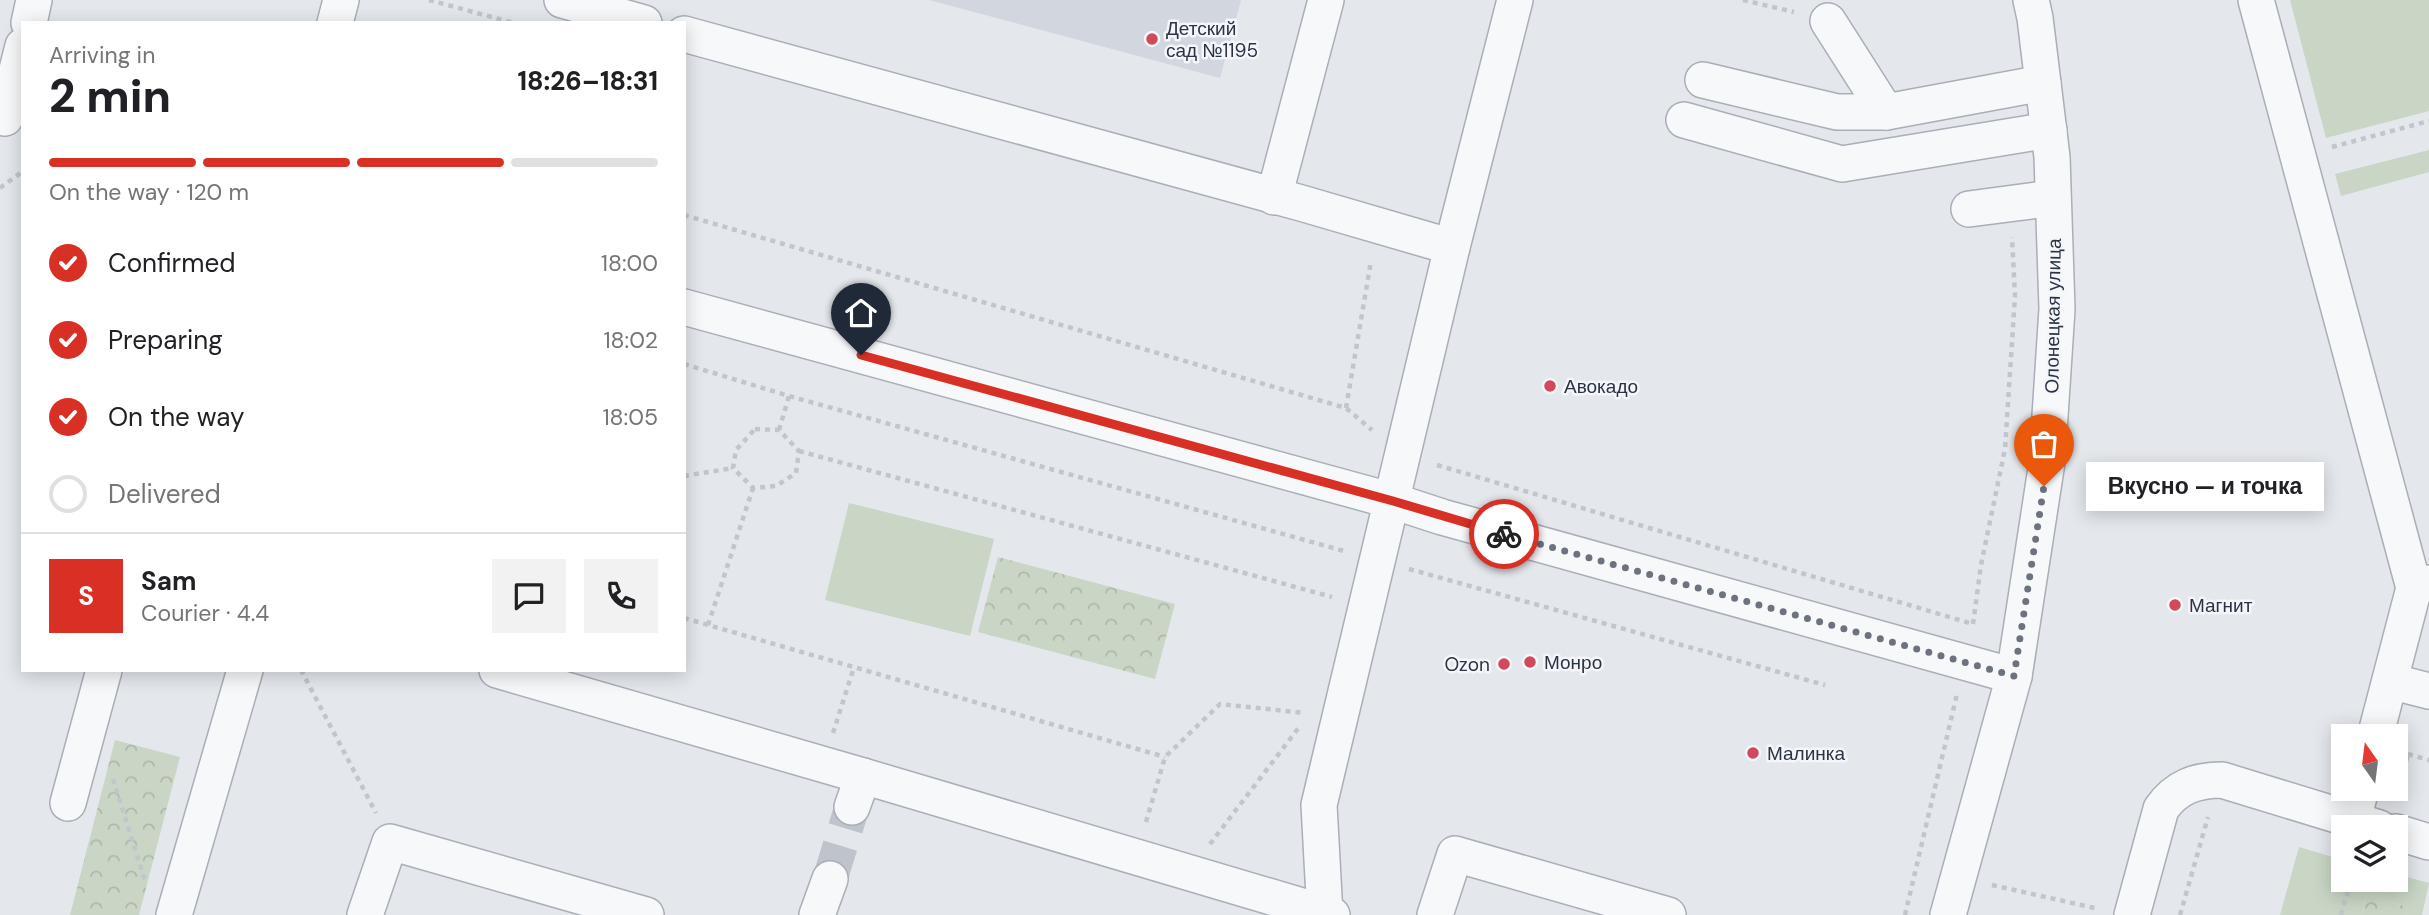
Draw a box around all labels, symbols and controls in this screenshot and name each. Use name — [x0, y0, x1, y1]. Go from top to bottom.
place label: Детский сад №1195 — [1166, 16, 1258, 63]
marker: Детский сад №1195 — [1144, 31, 1160, 47]
text: Arriving in — [49, 40, 155, 70]
text: 18:26–18:31 — [517, 64, 658, 98]
text: 2 min — [49, 66, 171, 126]
text: On the way · 120 m — [49, 177, 249, 207]
street label: Олонецкая улица — [2039, 238, 2067, 394]
icon: check — [49, 244, 87, 282]
text: Confirmed — [108, 246, 235, 280]
text: 18:00 — [601, 248, 658, 278]
pin — [831, 283, 891, 355]
icon: home — [842, 294, 880, 332]
icon: check — [49, 321, 87, 359]
text: Preparing — [108, 323, 223, 357]
text: 18:02 — [603, 325, 658, 355]
place label: Авокадо — [1564, 374, 1638, 399]
marker: Авокадо — [1542, 378, 1558, 394]
icon: check — [49, 398, 87, 436]
text: On the way — [108, 400, 244, 434]
text: 18:05 — [602, 402, 658, 432]
pin — [2014, 414, 2074, 486]
icon: bag — [2025, 425, 2063, 463]
callout: Вкусно — и точка — [2086, 462, 2324, 510]
text: Вкусно — и точка — [2108, 471, 2302, 501]
text: Delivered — [108, 477, 221, 511]
courier — [1469, 499, 1539, 569]
icon: bike — [1485, 515, 1523, 553]
button: chat — [492, 559, 566, 633]
button: phone — [584, 559, 658, 633]
text: Sam — [141, 564, 196, 598]
text: S — [78, 579, 94, 613]
place label: Магнит — [2189, 593, 2253, 618]
marker: Магнит — [2167, 597, 2183, 613]
text: Courier · 4.4 — [141, 598, 269, 628]
place label: Монро — [1544, 650, 1602, 675]
place label: Ozon — [1444, 652, 1490, 677]
marker: Монро — [1522, 654, 1538, 670]
marker: Ozon — [1496, 656, 1512, 672]
north arrow — [2331, 724, 2408, 802]
map controls — [2331, 724, 2408, 892]
place label: Малинка — [1767, 741, 1846, 766]
marker: Малинка — [1745, 745, 1761, 761]
button: layers — [2331, 815, 2408, 892]

